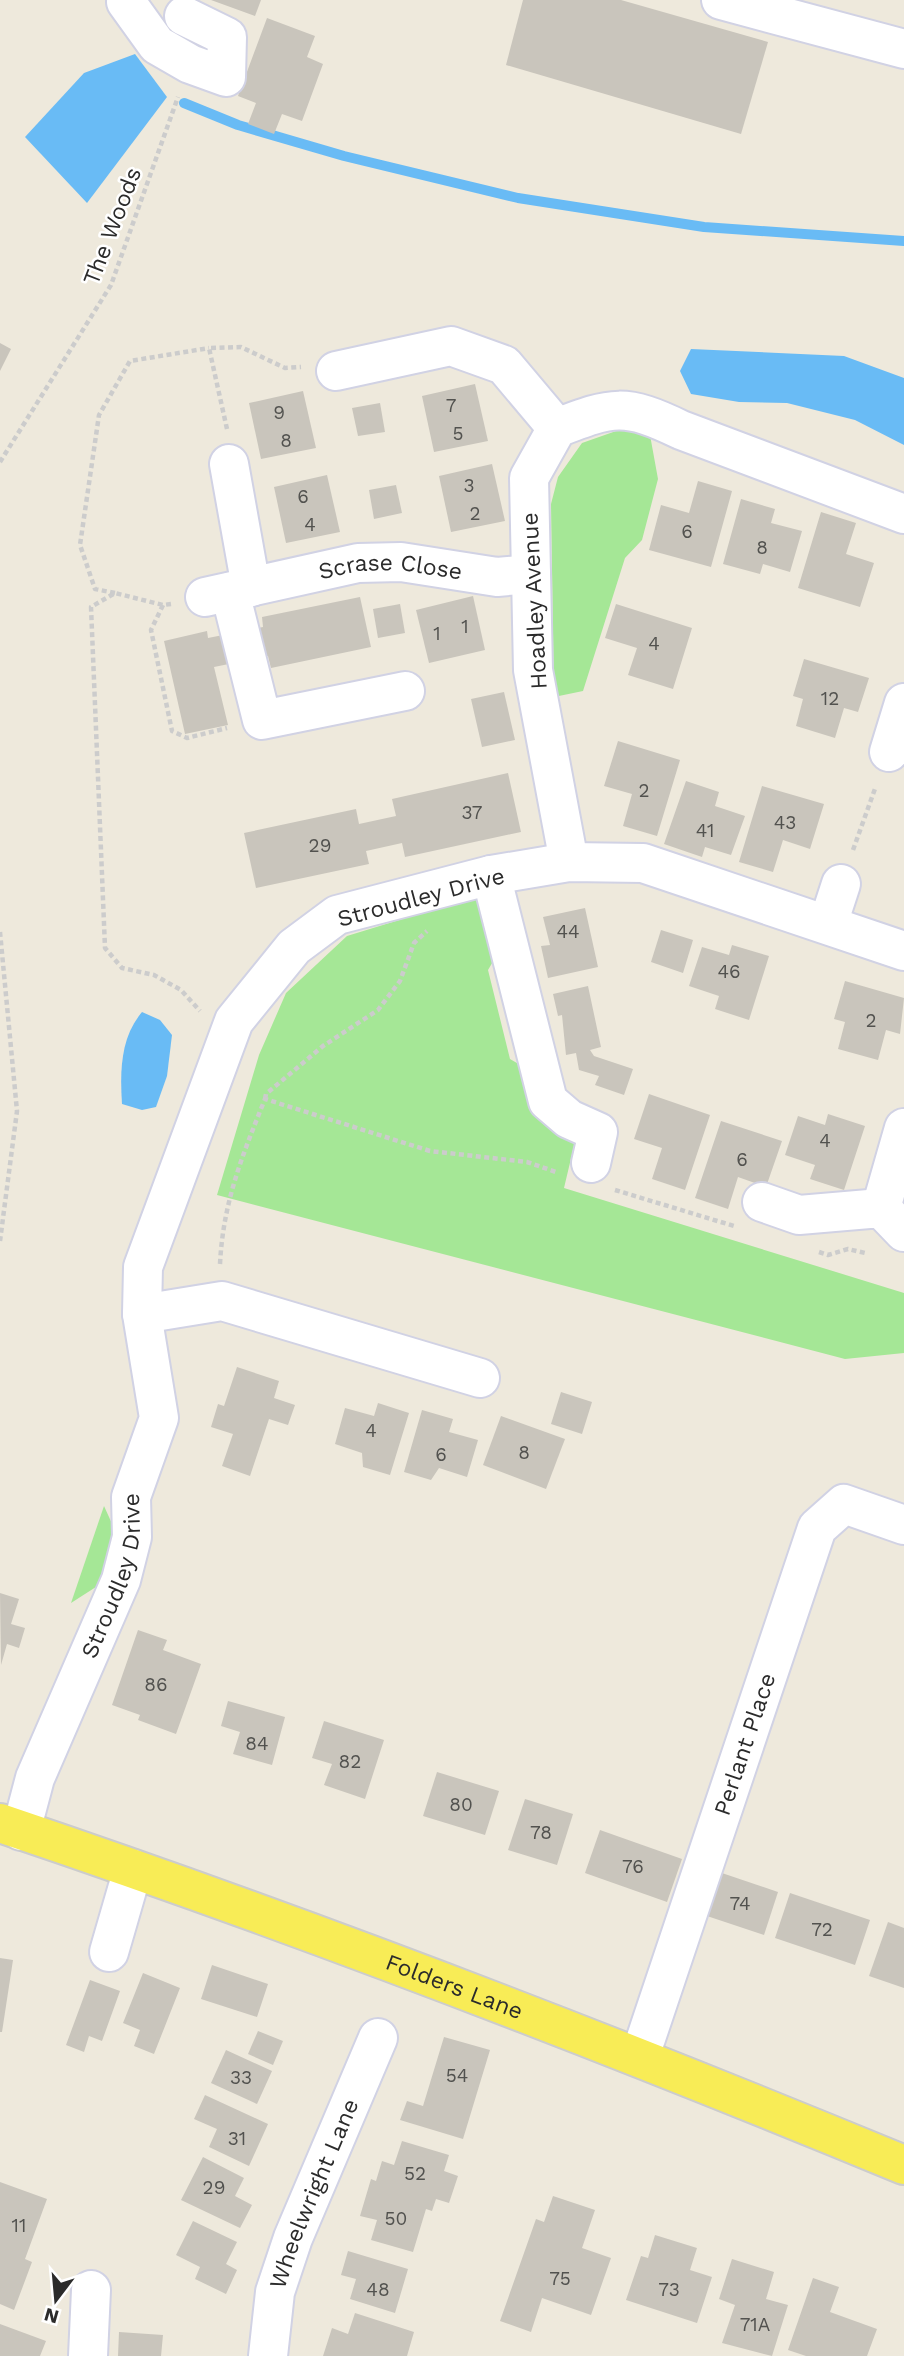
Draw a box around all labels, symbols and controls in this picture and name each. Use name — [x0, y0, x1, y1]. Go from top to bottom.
street label: The Woods — [78, 164, 147, 289]
house number: 7 — [446, 394, 456, 417]
house number: 9 — [273, 401, 285, 424]
house number: 5 — [452, 422, 464, 445]
house number: 8 — [280, 429, 292, 452]
house number: 3 — [463, 474, 475, 497]
house number: 6 — [297, 485, 309, 508]
house number: 2 — [469, 502, 481, 525]
street label: Hoadley Avenue — [516, 512, 553, 690]
house number: 4 — [304, 513, 316, 536]
house number: 6 — [681, 520, 693, 543]
house number: 8 — [756, 536, 768, 559]
street label: Scrase Close — [316, 549, 464, 585]
house number: 1 — [461, 615, 469, 638]
house number: 1 — [433, 622, 441, 645]
house number: 4 — [648, 632, 660, 655]
house number: 12 — [821, 687, 839, 710]
house number: 2 — [638, 779, 650, 802]
house number: 37 — [462, 801, 482, 824]
house number: 43 — [774, 811, 796, 834]
house number: 41 — [696, 819, 714, 842]
house number: 29 — [309, 834, 331, 857]
street label: Stroudley Drive — [335, 862, 508, 933]
house number: 44 — [556, 920, 580, 943]
house number: 46 — [717, 960, 741, 983]
house number: 2 — [865, 1009, 877, 1032]
house number: 4 — [819, 1129, 831, 1152]
house number: 6 — [736, 1148, 748, 1171]
house number: 4 — [365, 1419, 377, 1442]
house number: 8 — [518, 1441, 530, 1464]
house number: 6 — [435, 1443, 447, 1466]
street label: Stroudley Drive — [76, 1493, 146, 1662]
street label: Perlant Place — [709, 1670, 781, 1819]
house number: 86 — [144, 1673, 168, 1696]
house number: 84 — [245, 1732, 269, 1755]
house number: 82 — [339, 1750, 361, 1773]
house number: 80 — [449, 1793, 473, 1816]
house number: 78 — [530, 1821, 552, 1844]
house number: 76 — [622, 1855, 644, 1878]
house number: 74 — [730, 1892, 751, 1915]
house number: 72 — [811, 1918, 833, 1941]
street label: Folders Lane — [382, 1949, 527, 2025]
house number: 54 — [446, 2064, 468, 2087]
house number: 33 — [230, 2066, 252, 2089]
street label: Wheelwright Lane — [264, 2095, 365, 2292]
house number: 31 — [228, 2127, 246, 2150]
house number: 52 — [404, 2162, 426, 2185]
house number: 29 — [203, 2176, 225, 2199]
house number: 50 — [385, 2207, 407, 2230]
house number: 11 — [12, 2214, 26, 2237]
north arrow — [21, 2265, 91, 2335]
house number: 75 — [549, 2267, 571, 2290]
house number: 48 — [366, 2278, 390, 2301]
house number: 73 — [658, 2278, 680, 2301]
text: N — [42, 2303, 61, 2329]
house number: 71A — [740, 2313, 771, 2336]

